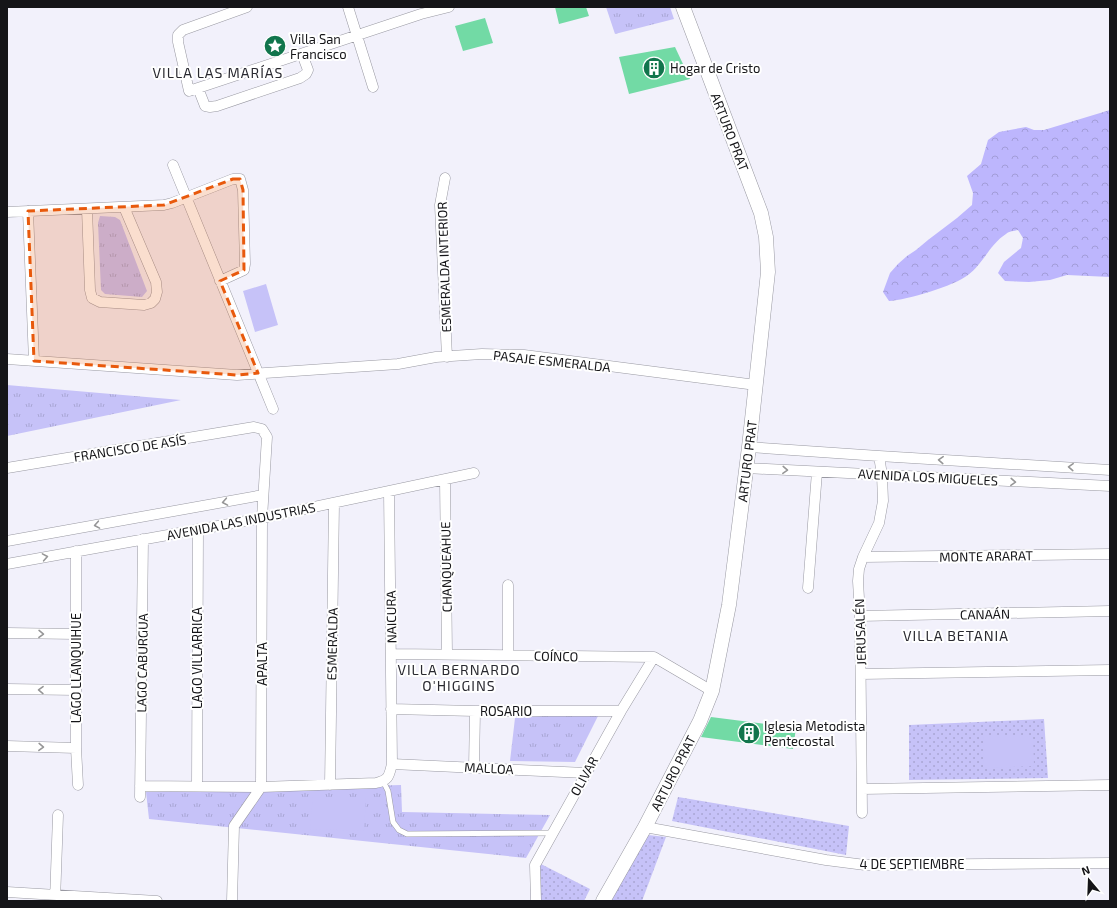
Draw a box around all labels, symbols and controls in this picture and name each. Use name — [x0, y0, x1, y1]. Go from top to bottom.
place label: Villa San Francisco — [290, 31, 347, 62]
place icon: Villa San Francisco — [262, 33, 288, 59]
building icon: Hogar de Cristo — [641, 55, 667, 81]
place label: Hogar de Cristo — [670, 60, 760, 76]
district label: VILLA LAS MARÍAS — [153, 64, 283, 81]
street label: ARTURO PRAT — [708, 91, 752, 174]
street label: ESMERALDA INTERIOR — [434, 201, 454, 333]
street label: PASAJE ESMERALDA — [492, 347, 612, 375]
street label: ARTURO PRAT — [734, 419, 760, 503]
street label: FRANCISCO DE ASÍS — [72, 430, 187, 465]
one-way arrow — [938, 456, 944, 464]
one-way arrow — [1068, 463, 1074, 472]
street label: AVENIDA LOS MIGUELES — [858, 465, 998, 489]
one-way arrow — [782, 466, 788, 474]
one-way arrow — [1010, 477, 1016, 486]
one-way arrow — [222, 497, 228, 506]
street label: AVENIDA LAS INDUSTRIAS — [165, 499, 317, 543]
one-way arrow — [94, 520, 100, 529]
street label: CHANQUEAHUE — [437, 522, 455, 612]
street label: MONTE ARARAT — [939, 547, 1033, 565]
one-way arrow — [42, 553, 49, 562]
street label: NAICURA — [383, 590, 399, 644]
street label: JERUSALÉN — [850, 598, 869, 666]
street label: CANAÁN — [960, 605, 1010, 622]
street label: LAGO VILLARRICA — [189, 607, 205, 709]
street label: ESMERALDA — [323, 607, 341, 681]
street label: LAGO LLANQUIHUE — [68, 613, 84, 723]
street label: LAGO CABURGUA — [133, 613, 151, 713]
district label: VILLA BETANIA — [903, 627, 1009, 644]
one-way arrow — [38, 629, 44, 638]
street label: APALTA — [254, 642, 270, 686]
street label: COÍNCO — [534, 647, 578, 664]
district label: VILLA BERNARDO O'HIGGINS — [397, 661, 521, 694]
one-way arrow — [38, 685, 44, 694]
street label: ROSARIO — [480, 703, 532, 719]
place label: Iglesia Metodista Pentecostal — [764, 718, 865, 749]
building icon: Iglesia Metodista Pentecostal — [736, 720, 762, 746]
street label: ARTURO PRAT — [647, 732, 699, 813]
one-way arrow — [38, 743, 44, 751]
street label: OLIVAR — [567, 754, 601, 798]
street label: MALLOA — [464, 759, 514, 777]
street label: 4 DE SEPTIEMBRE — [860, 856, 964, 872]
north arrow — [1069, 860, 1109, 900]
text: N — [1080, 863, 1092, 878]

